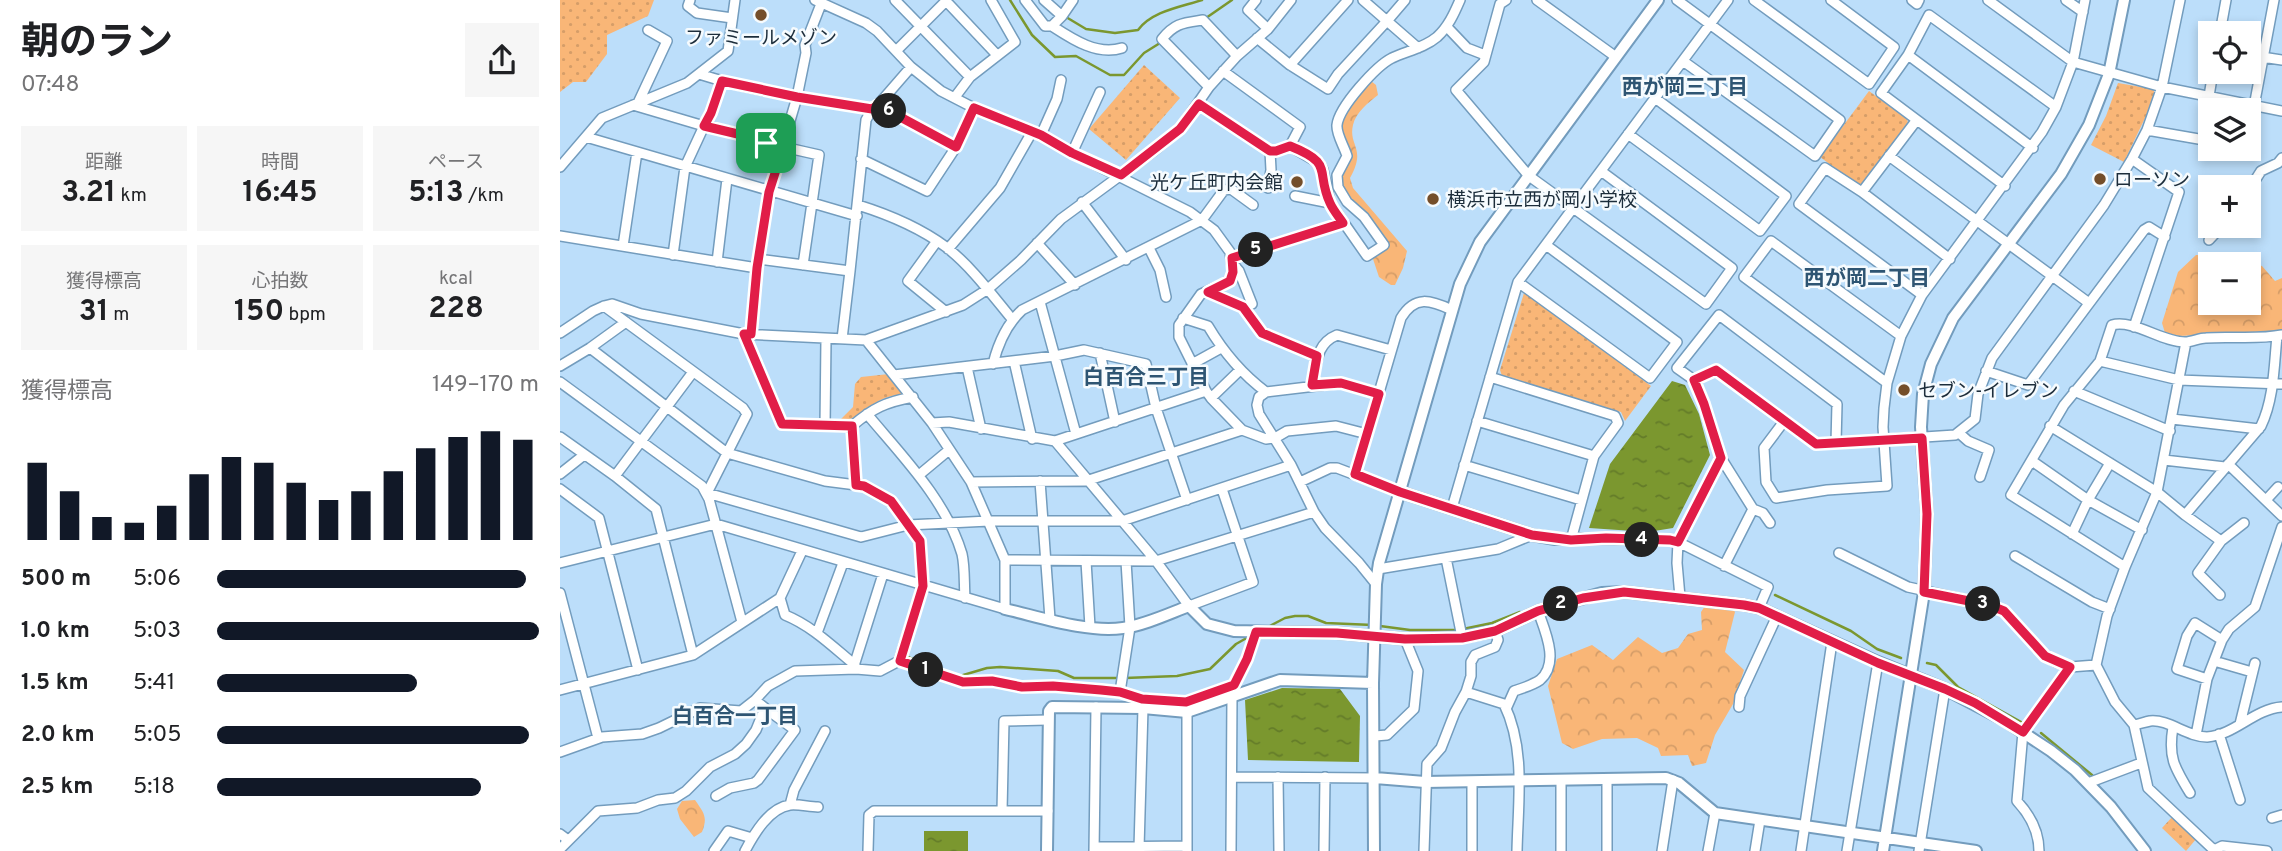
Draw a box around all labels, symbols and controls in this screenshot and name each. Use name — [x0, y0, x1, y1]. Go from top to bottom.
marker: ファミールメゾン — [753, 7, 769, 23]
text: 朝のラン — [21, 20, 173, 69]
map controls — [2198, 21, 2261, 315]
button: locate — [2198, 21, 2261, 84]
button: share — [465, 23, 539, 97]
place label: ファミールメゾン — [685, 27, 837, 51]
text: 07:48 — [21, 71, 80, 100]
district label: 西が岡三丁目 — [1622, 75, 1748, 102]
pin: 6 — [872, 94, 906, 128]
text: 6 — [883, 98, 894, 122]
button: layers — [2198, 98, 2261, 161]
pin — [736, 113, 796, 173]
icon: arrive — [747, 124, 785, 162]
text: 距離 — [85, 151, 123, 175]
text: 時間 — [261, 151, 299, 175]
text: ペース — [428, 151, 484, 175]
place label: ローソン — [2114, 169, 2190, 193]
marker: ローソン — [2092, 171, 2108, 187]
place label: 光ケ丘町内会館 — [1150, 172, 1283, 196]
marker: 光ケ丘町内会館 — [1289, 174, 1305, 190]
text: 3.21 — [61, 175, 116, 212]
text: 16:45 — [242, 175, 318, 212]
text: 5:13 — [408, 175, 464, 212]
button: + — [2198, 175, 2261, 238]
text: km — [116, 184, 147, 208]
text: /km — [464, 184, 504, 208]
place label: 横浜市立西が岡小学校 — [1447, 189, 1637, 213]
marker: 横浜市立西が岡小学校 — [1425, 191, 1441, 207]
pin: 5 — [1238, 232, 1274, 268]
text: 5 — [1250, 237, 1261, 261]
button: − — [2198, 252, 2261, 315]
district label: 西が岡二丁目 — [1804, 266, 1930, 293]
text: kcal — [439, 267, 473, 291]
text: 獲得標高 — [66, 270, 142, 294]
text: 心拍数 — [251, 270, 309, 294]
text: 228 — [428, 291, 484, 328]
text: 31 — [79, 294, 109, 331]
text: 150 — [234, 294, 284, 331]
text: m — [109, 303, 129, 327]
text: bpm — [284, 303, 326, 327]
district label: 白百合三丁目 — [1083, 365, 1209, 392]
text: 149–170 m — [432, 371, 539, 400]
text: 獲得標高 — [21, 378, 113, 407]
place label: セブン-イレブン — [1918, 380, 2059, 404]
marker: セブン-イレブン — [1896, 382, 1912, 398]
pin: 4 — [1624, 522, 1660, 558]
text: 4 — [1635, 527, 1648, 551]
text: 500 m — [21, 565, 91, 594]
text: 5:06 — [133, 565, 181, 594]
pin: 2 — [1544, 586, 1578, 622]
pin: 3 — [1966, 586, 2000, 622]
text: 2 — [1555, 591, 1566, 615]
text: 3 — [1977, 591, 1988, 615]
text: 1.0 km — [21, 617, 90, 646]
text: 5:03 — [133, 617, 181, 646]
pin: 1 — [908, 652, 944, 688]
text: 1 — [922, 657, 929, 681]
text: 1.5 km — [21, 669, 89, 698]
text: 5:41 — [133, 669, 175, 698]
district label: 白百合一丁目 — [672, 704, 798, 731]
text: 2.0 km — [21, 721, 95, 750]
text: 5:05 — [133, 721, 182, 750]
text: 2.5 km — [21, 773, 94, 802]
text: 5:18 — [133, 773, 175, 802]

